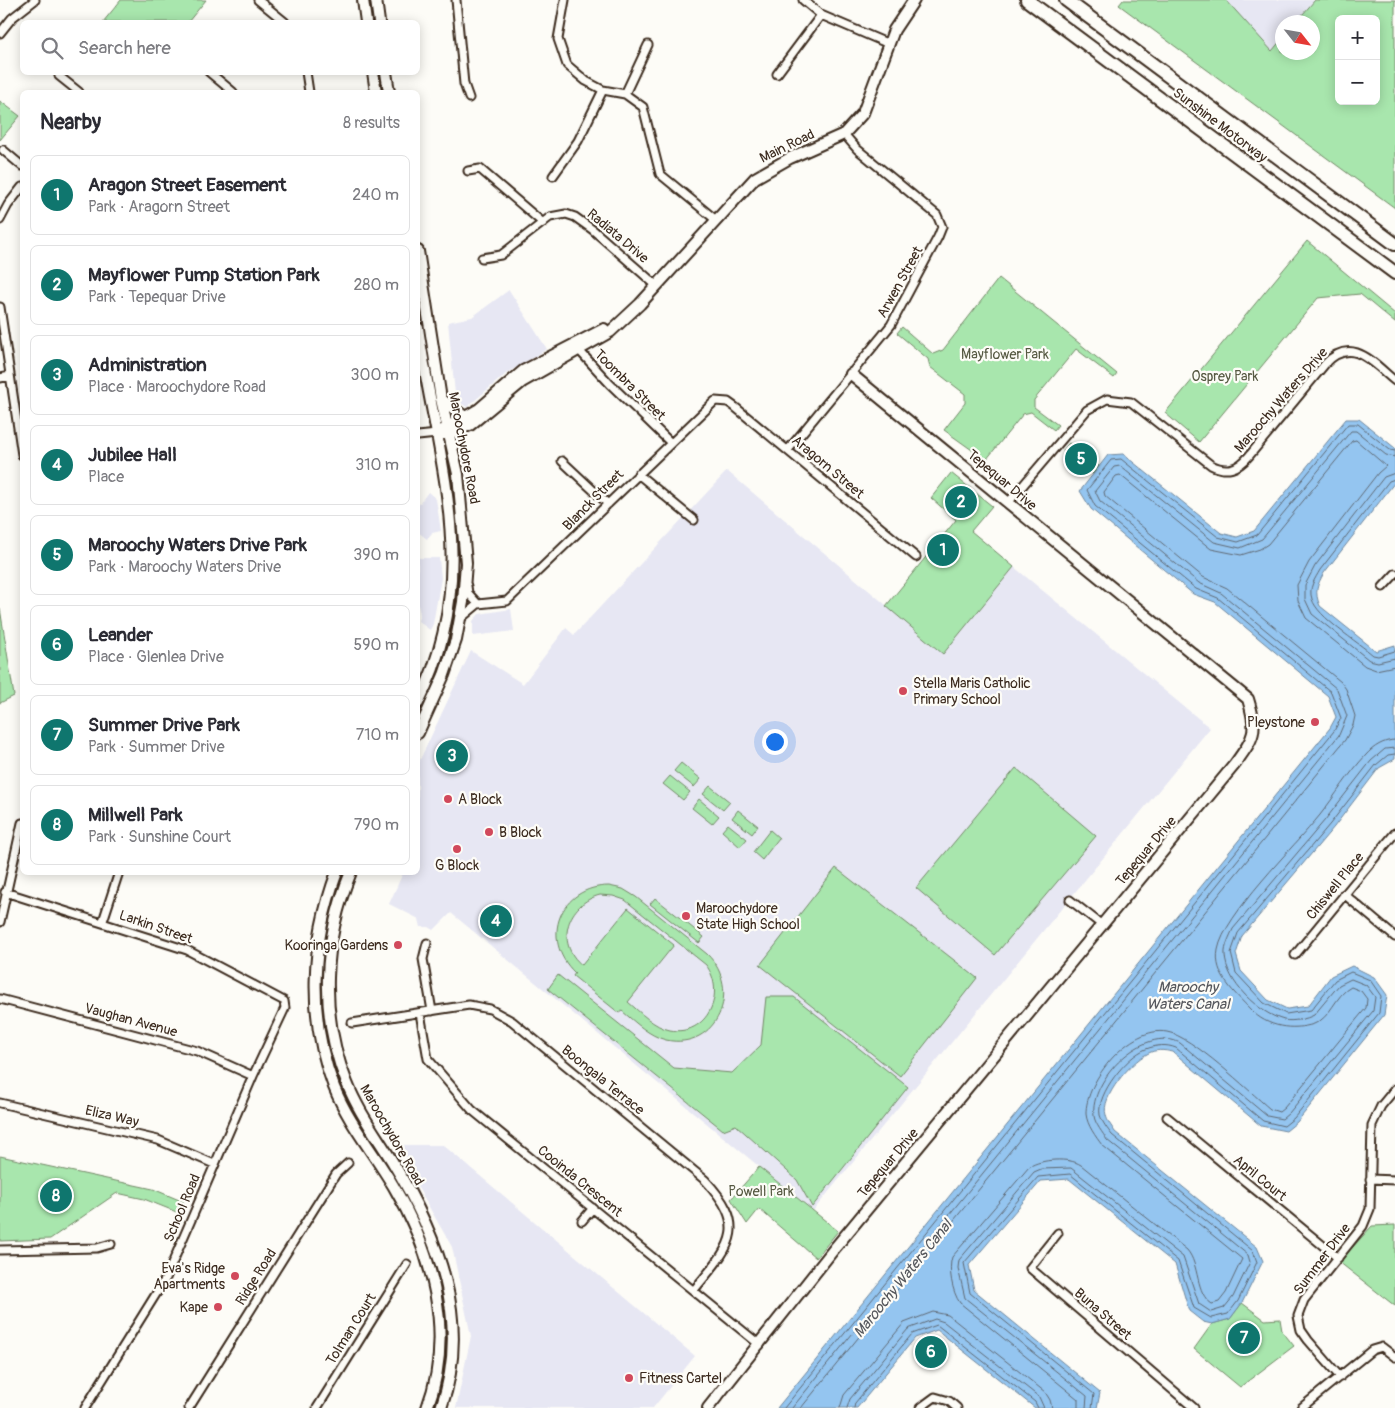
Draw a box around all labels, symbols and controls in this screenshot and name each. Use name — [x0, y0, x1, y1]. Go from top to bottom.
north arrow — [1275, 15, 1320, 60]
map controls — [1335, 15, 1380, 105]
button: + — [1335, 15, 1380, 60]
search box — [20, 20, 420, 75]
icon: search — [38, 34, 66, 62]
text: Search here — [78, 36, 171, 60]
button: − — [1335, 60, 1380, 105]
street label: Sunshine Motorway — [1169, 84, 1271, 166]
text: Nearby — [40, 109, 101, 136]
text: 8 results — [343, 113, 400, 133]
street label: Main Road — [757, 125, 817, 167]
text: Aragon Street Easement — [88, 173, 287, 197]
text: 1 — [54, 185, 60, 205]
text: 240 m — [352, 185, 399, 205]
text: Park · Aragorn Street — [88, 197, 230, 217]
street label: Radiata Drive — [584, 205, 652, 267]
street label: Arwen Street — [873, 243, 927, 321]
text: Mayflower Pump Station Park — [88, 263, 320, 287]
text: 2 — [53, 275, 61, 295]
text: 280 m — [353, 275, 399, 295]
text: Park · Tepequar Drive — [88, 287, 226, 307]
street label: Maroochy Waters Drive — [1231, 344, 1331, 456]
street label: Toombra Street — [591, 346, 669, 424]
park label: Mayflower Park — [961, 346, 1049, 363]
text: Administration — [88, 353, 207, 377]
text: 3 — [53, 365, 61, 385]
text: 300 m — [351, 365, 399, 385]
park label: Osprey Park — [1192, 368, 1259, 385]
text: Place · Maroochydore Road — [88, 377, 266, 397]
street label: Maroochydore Road — [445, 391, 483, 506]
street label: Aragorn Street — [788, 432, 868, 502]
pin: 5 — [1065, 440, 1097, 478]
text: Jubilee Hall — [88, 443, 177, 467]
street label: Tepequar Drive — [964, 446, 1040, 514]
text: 4 — [52, 455, 62, 475]
text: 310 m — [355, 455, 399, 475]
street label: Blanck Street — [559, 466, 627, 534]
text: Place — [88, 467, 124, 487]
pin: 2 — [945, 483, 977, 521]
pin: 1 — [927, 531, 959, 569]
text: Maroochy Waters Drive Park — [88, 533, 307, 557]
text: 5 — [53, 545, 61, 565]
text: 390 m — [353, 545, 399, 565]
text: Park · Maroochy Waters Drive — [88, 557, 281, 577]
text: Leander — [88, 623, 153, 647]
text: 6 — [52, 635, 62, 655]
text: 590 m — [353, 635, 399, 655]
text: Place · Glenlea Drive — [88, 647, 224, 667]
place label: Stella Maris Catholic Primary School — [913, 675, 1031, 708]
marker: Stella Maris Catholic Primary School — [897, 685, 909, 697]
text: Summer Drive Park — [88, 713, 240, 737]
place label: Pleystone — [1247, 714, 1305, 731]
marker: Pleystone — [1309, 716, 1321, 728]
text: 7 — [53, 725, 61, 745]
text: 710 m — [356, 725, 399, 745]
your location — [762, 729, 788, 755]
text: Park · Summer Drive — [88, 737, 225, 757]
pin: 3 — [436, 737, 468, 775]
place label: A Block — [458, 791, 502, 808]
marker: A Block — [442, 793, 454, 805]
text: Millwell Park — [88, 803, 183, 827]
street label: Tepequar Drive — [1112, 813, 1180, 889]
text: 8 — [53, 815, 61, 835]
text: 790 m — [354, 815, 399, 835]
place label: B Block — [499, 824, 542, 841]
marker: B Block — [483, 826, 495, 838]
text: Park · Sunshine Court — [88, 827, 231, 847]
marker: G Block — [451, 843, 463, 855]
street label: Chiswell Place — [1303, 849, 1367, 923]
place label: G Block — [435, 857, 479, 874]
place label: Maroochydore State High School — [696, 900, 800, 933]
pin: 4 — [480, 902, 512, 940]
street label: Larkin Street — [117, 907, 195, 948]
marker: Maroochydore State High School — [680, 910, 692, 922]
place label: Kooringa Gardens — [285, 937, 389, 954]
marker: Kooringa Gardens — [392, 939, 404, 951]
water label: Maroochy Waters Canal — [1147, 978, 1231, 1014]
street label: Vaughan Avenue — [83, 999, 179, 1041]
street label: Boongala Terrace — [558, 1041, 648, 1119]
street label: Maroochydore Road — [356, 1081, 428, 1189]
street label: Eliza Way — [84, 1102, 140, 1130]
street label: Tepequar Drive — [854, 1125, 922, 1201]
street label: Cooinda Crescent — [534, 1142, 626, 1221]
street label: April Court — [1230, 1151, 1290, 1205]
street label: School Road — [160, 1171, 204, 1245]
pin: 8 — [40, 1177, 72, 1215]
park label: Powell Park — [728, 1183, 794, 1200]
water label: Maroochy Waters Canal — [850, 1215, 957, 1342]
street label: Summer Drive — [1290, 1220, 1354, 1298]
street label: Ridge Road — [232, 1246, 280, 1308]
place label: Eva's Ridge Apartments — [153, 1260, 226, 1293]
marker: Eva's Ridge Apartments — [229, 1270, 241, 1282]
street label: Buna Street — [1071, 1284, 1135, 1344]
street label: Tolman Court — [322, 1290, 380, 1368]
place label: Kape — [180, 1299, 208, 1316]
marker: Kape — [212, 1301, 224, 1313]
pin: 7 — [1228, 1319, 1260, 1357]
pin: 6 — [915, 1333, 947, 1371]
place label: Fitness Cartel — [639, 1370, 722, 1387]
marker: Fitness Cartel — [623, 1372, 635, 1384]

